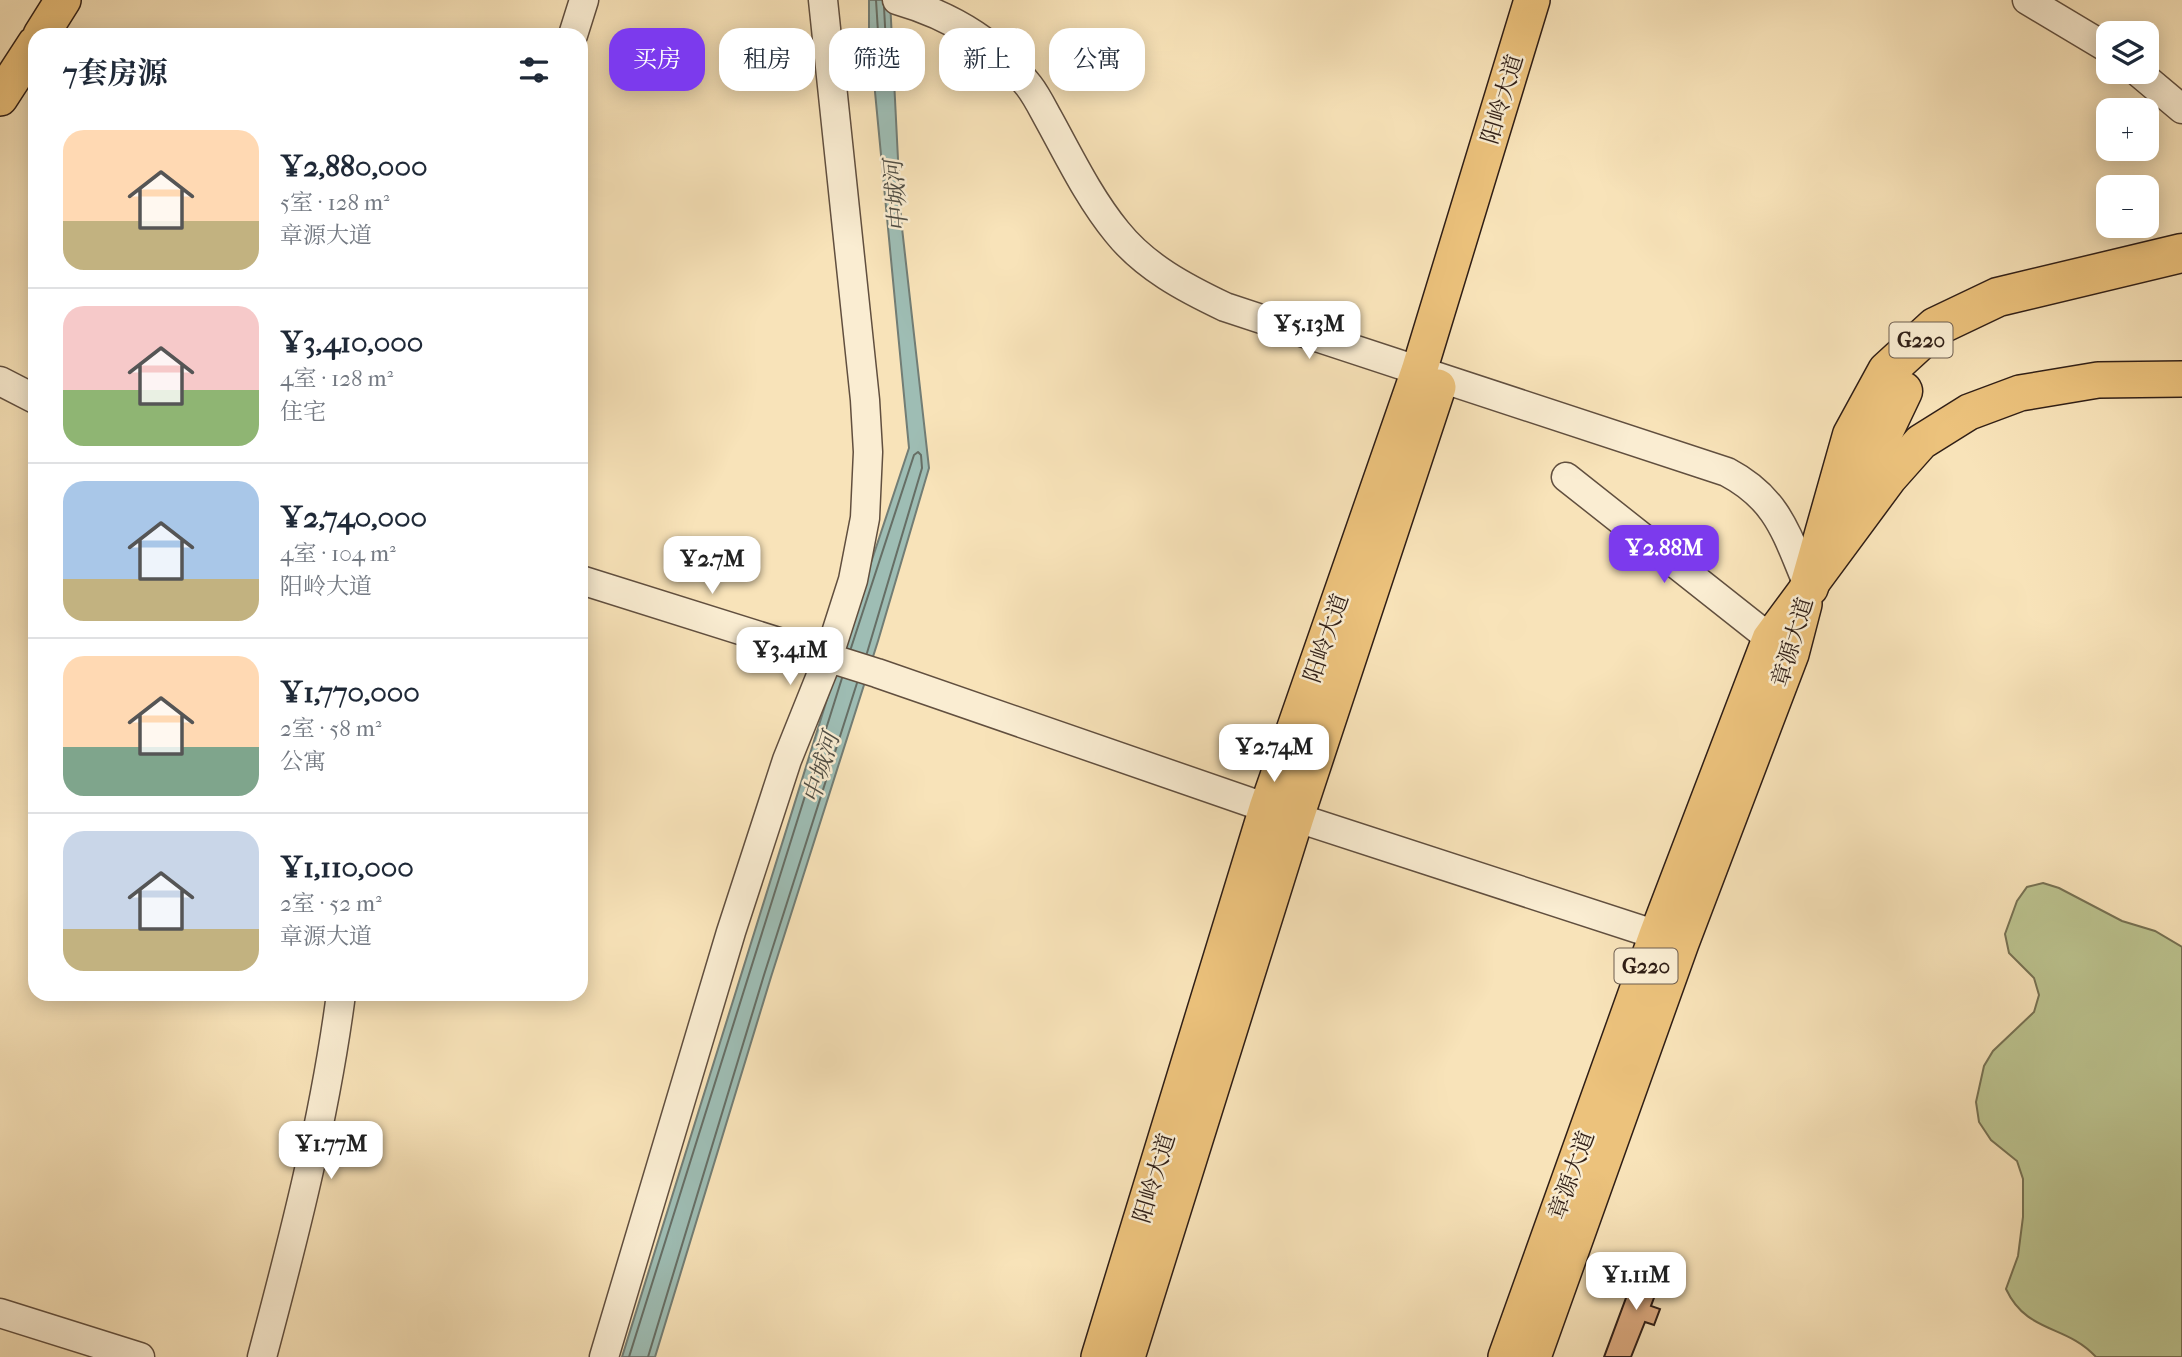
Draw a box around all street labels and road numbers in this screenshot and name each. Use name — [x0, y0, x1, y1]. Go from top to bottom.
street label: 阳岭大道 — [1476, 51, 1529, 147]
road number: G220 — [1890, 322, 1952, 358]
street label: 阳岭大道 — [1299, 590, 1354, 686]
street label: 章源大道 — [1766, 594, 1819, 690]
road number: G220 — [1614, 948, 1678, 984]
street label: 章源大道 — [1543, 1127, 1600, 1223]
street label: 阳岭大道 — [1128, 1130, 1181, 1226]

